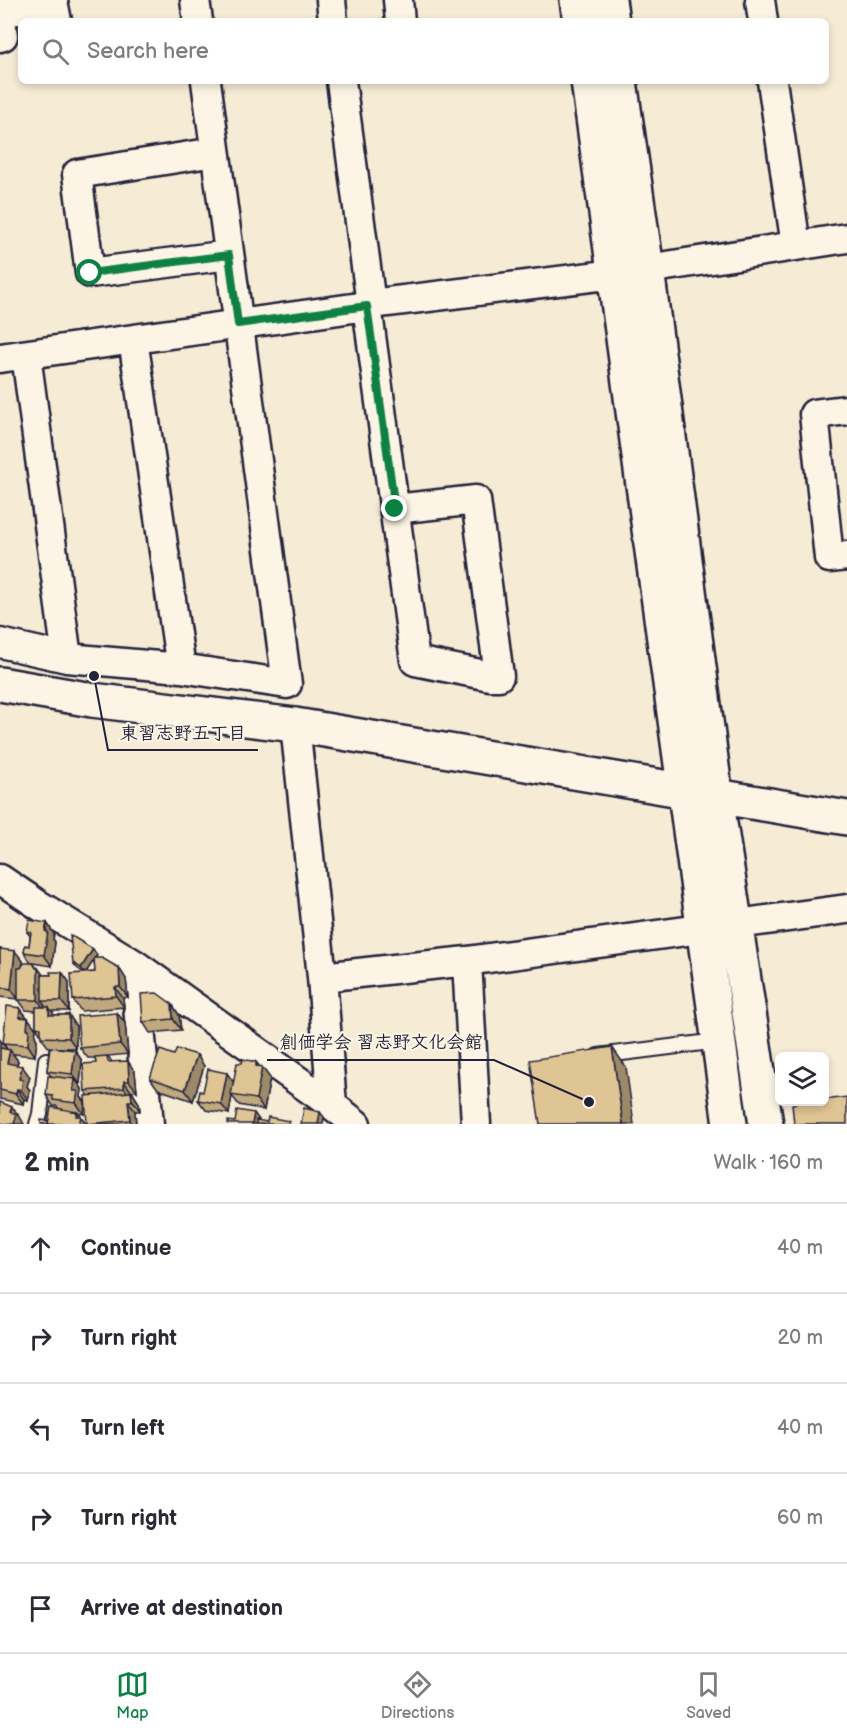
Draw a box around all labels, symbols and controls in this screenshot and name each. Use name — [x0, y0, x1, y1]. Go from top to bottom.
search box — [18, 18, 829, 84]
icon: search — [39, 35, 72, 68]
text: Search here — [87, 38, 209, 65]
route start — [76, 259, 102, 285]
route end — [381, 495, 407, 521]
callout: 東習志野五丁目 — [108, 714, 258, 750]
text: 東習志野五丁目 — [120, 723, 246, 744]
callout: 創価学会 習志野文化会館 — [267, 1024, 494, 1060]
text: 創価学会 習志野文化会館 — [280, 1032, 482, 1053]
map controls — [775, 1052, 829, 1106]
button: layers — [775, 1052, 829, 1106]
text: 2 min — [24, 1148, 90, 1179]
text: Walk · 160 m — [714, 1151, 823, 1175]
icon: ahead — [24, 1232, 57, 1265]
text: Continue — [81, 1235, 171, 1262]
text: 40 m — [777, 1236, 823, 1260]
icon: right — [24, 1322, 57, 1355]
text: Turn right — [81, 1325, 177, 1352]
text: 20 m — [778, 1326, 823, 1350]
icon: left — [24, 1412, 57, 1445]
text: Turn left — [81, 1415, 165, 1442]
text: 40 m — [777, 1416, 823, 1440]
icon: right — [24, 1502, 57, 1535]
text: Turn right — [81, 1505, 177, 1532]
text: 60 m — [777, 1506, 823, 1530]
icon: arrive — [24, 1592, 57, 1625]
text: Arrive at destination — [81, 1595, 283, 1622]
tab: Map — [116, 1668, 149, 1723]
tab: Directions — [381, 1668, 454, 1723]
tab: Saved — [686, 1668, 731, 1723]

